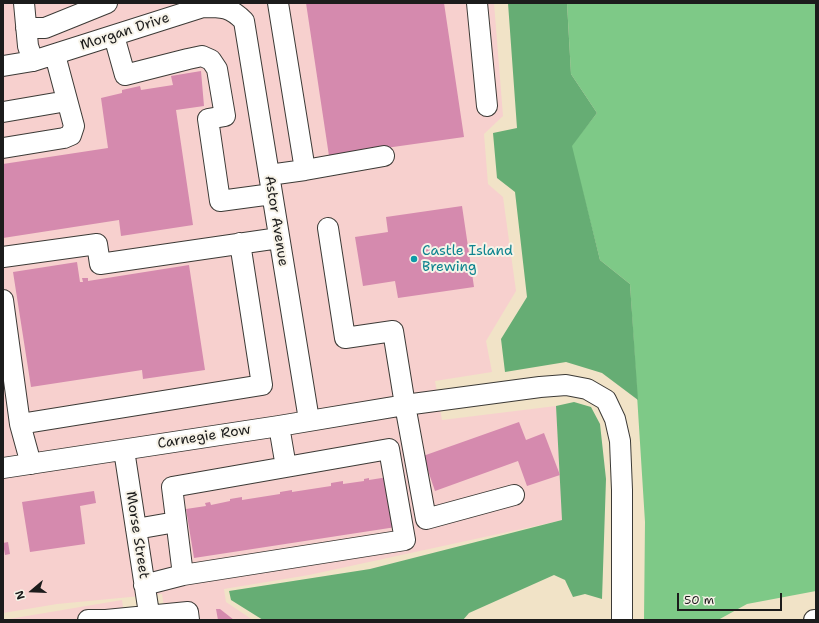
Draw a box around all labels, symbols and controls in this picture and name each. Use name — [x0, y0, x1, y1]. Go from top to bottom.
street label: Morgan Drive — [78, 10, 172, 54]
street label: Astor Avenue — [261, 175, 291, 267]
place label: Castle Island Brewing — [422, 243, 513, 276]
marker: Castle Island Brewing — [409, 254, 419, 264]
street label: Carnegie Row — [156, 421, 252, 453]
street label: Morse Street — [122, 490, 152, 580]
north arrow — [12, 571, 52, 611]
scale bar — [679, 585, 784, 611]
text: N — [12, 589, 29, 602]
text: 50 m — [684, 592, 714, 608]

